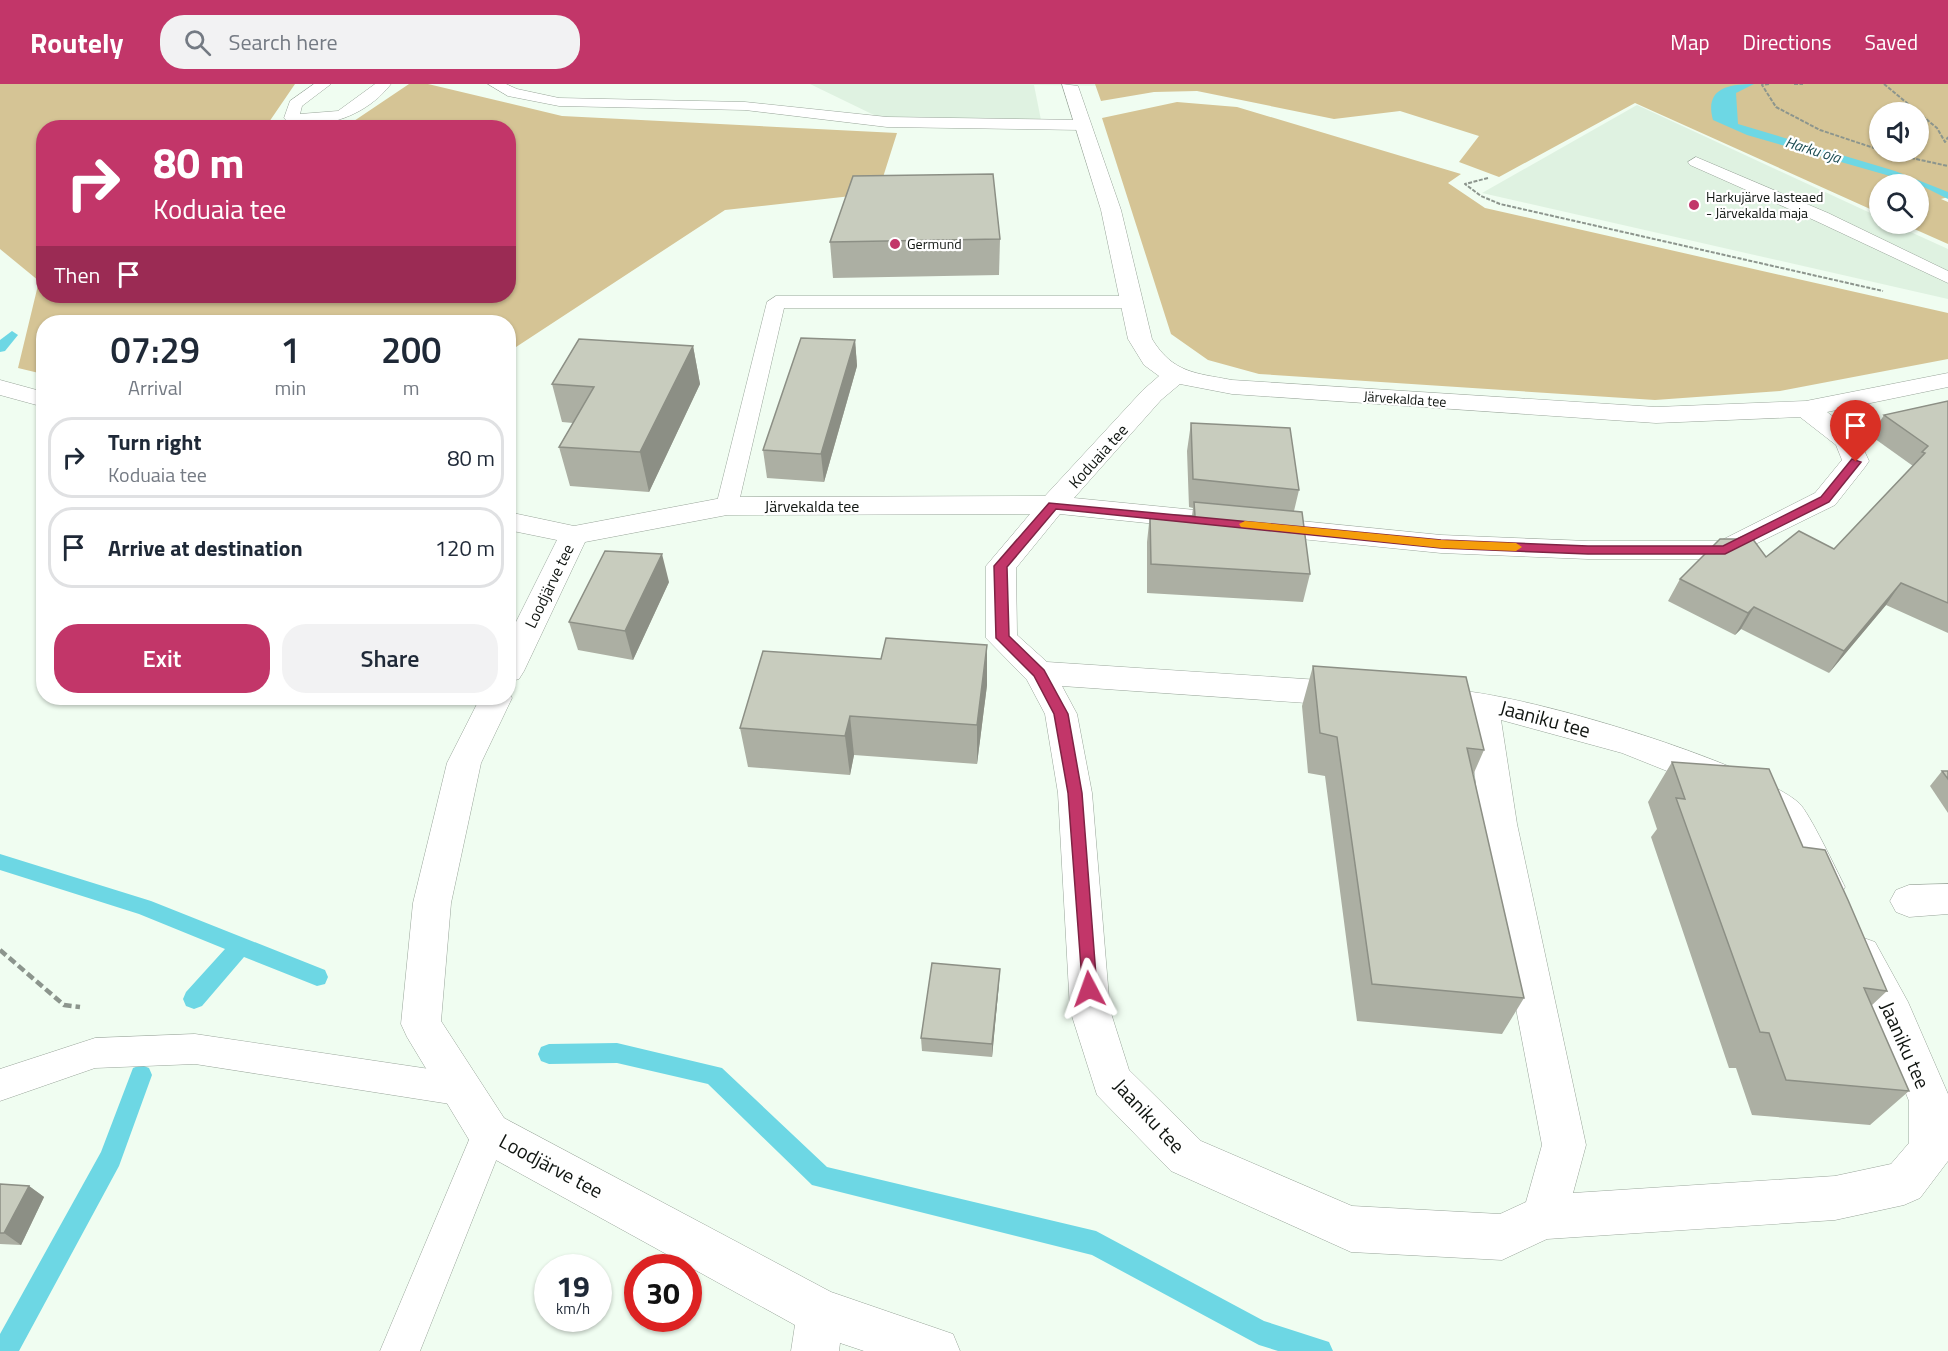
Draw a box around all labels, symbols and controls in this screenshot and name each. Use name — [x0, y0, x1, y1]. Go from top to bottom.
search box — [160, 15, 580, 69]
text: Routely — [30, 21, 124, 64]
text: Search here — [229, 25, 338, 59]
icon: search — [181, 26, 214, 59]
text: Map — [1670, 26, 1710, 58]
text: Directions — [1743, 26, 1832, 58]
text: Saved — [1865, 26, 1918, 58]
map controls — [1869, 102, 1929, 234]
button: sound — [1869, 102, 1929, 162]
text: 80 m — [153, 130, 245, 194]
water label: Harku oja — [1783, 130, 1845, 169]
icon: right — [54, 144, 132, 222]
button: search — [1869, 174, 1929, 234]
place label: Harkujärve lasteaed - Järvekalda maja — [1706, 186, 1823, 223]
text: Koduaia tee — [153, 188, 287, 229]
marker: Harkujärve lasteaed - Järvekalda maja — [1687, 198, 1701, 212]
place label: Germund — [907, 233, 962, 254]
marker: Germund — [888, 237, 902, 251]
text: Then — [54, 258, 100, 292]
icon: arrive — [112, 258, 145, 291]
text: 07:29 — [111, 322, 200, 377]
text: 1 — [280, 322, 300, 377]
text: 200 — [381, 322, 441, 377]
text: Arrival — [128, 372, 182, 403]
text: min — [274, 372, 306, 403]
text: m — [403, 372, 419, 403]
street label: Järvekalda tee — [1363, 385, 1447, 412]
pin — [1830, 400, 1881, 462]
icon: arrive — [1839, 409, 1872, 442]
street label: Koduaia tee — [1063, 419, 1133, 493]
text: Turn right — [108, 425, 202, 459]
icon: right — [57, 441, 90, 474]
text: 80 m — [447, 441, 495, 475]
text: Koduaia tee — [108, 459, 207, 490]
street label: Järvekalda tee — [765, 494, 859, 518]
icon: arrive — [57, 531, 90, 564]
text: Arrive at destination — [108, 531, 303, 565]
text: 120 m — [435, 531, 495, 565]
street label: Loodjärve tee — [518, 540, 580, 632]
button: Exit — [54, 624, 270, 693]
button: Share — [282, 624, 498, 693]
street label: Jaaniku tee — [1496, 692, 1594, 745]
position arrow — [1057, 957, 1121, 1021]
street label: Jaaniku tee — [1872, 996, 1938, 1093]
street label: Jaaniku tee — [1106, 1071, 1192, 1160]
street label: Loodjärve tee — [494, 1125, 609, 1206]
speed limit sign: 30 — [624, 1254, 702, 1332]
text: 19 — [556, 1263, 590, 1309]
text: km/h — [556, 1297, 590, 1320]

